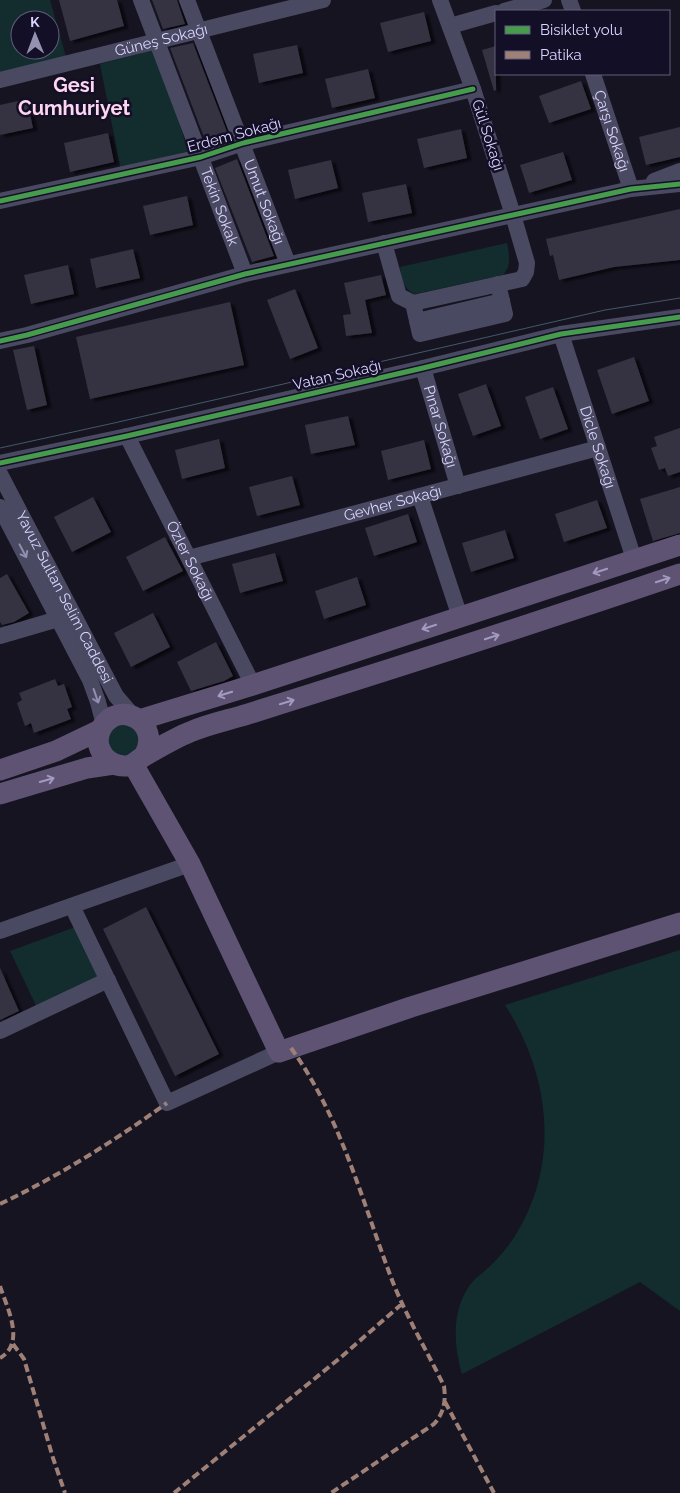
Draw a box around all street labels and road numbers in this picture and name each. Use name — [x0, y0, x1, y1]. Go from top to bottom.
street label: Güneş Sokağı — [113, 20, 209, 60]
street label: Çarşı Sokağı — [590, 88, 634, 174]
street label: Gül Sokağı — [468, 97, 508, 173]
street label: Erdem Sokağı — [185, 114, 283, 156]
street label: Umut Sokağı — [240, 157, 289, 247]
street label: Tekin Sokak — [196, 165, 242, 248]
street label: Vatan Sokağı — [291, 356, 383, 394]
street label: Pınar Sokağı — [420, 383, 461, 470]
street label: Dicle Sokağı — [576, 404, 620, 491]
street label: Gevher Sokağı — [342, 481, 444, 525]
street label: Yavuz Sultan Selim Caddesi — [12, 508, 117, 686]
street label: Özler Sokağı — [163, 518, 218, 604]

